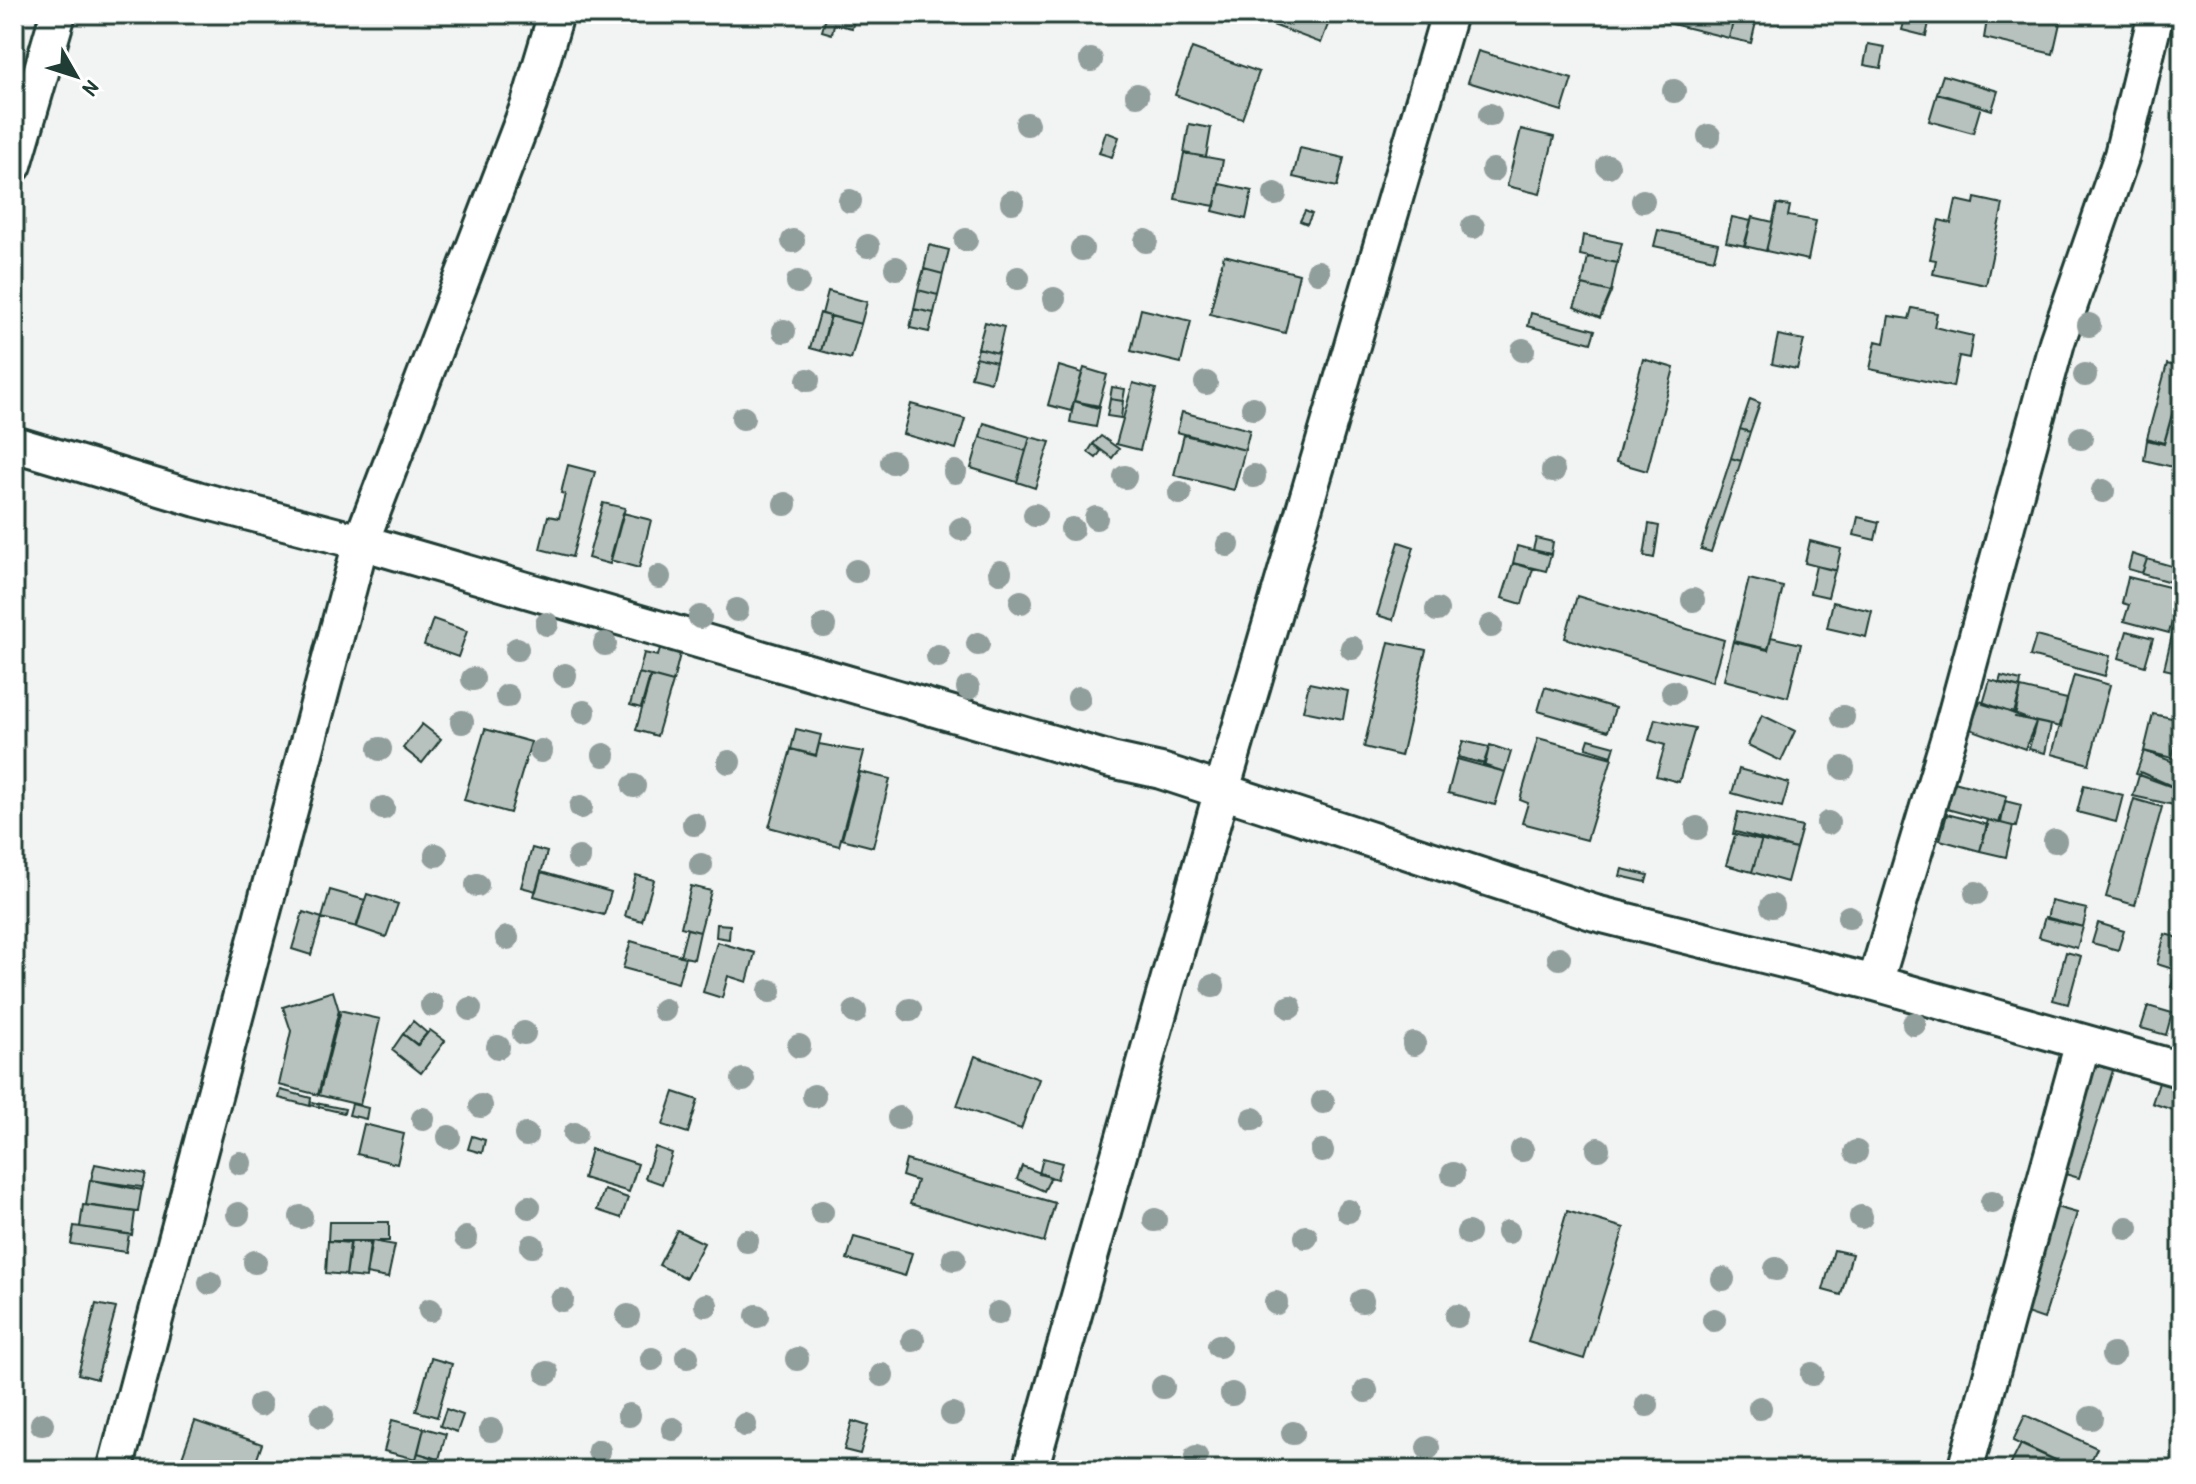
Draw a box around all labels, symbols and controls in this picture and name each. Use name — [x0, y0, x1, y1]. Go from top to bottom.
north arrow — [36, 36, 116, 116]
text: N — [76, 75, 107, 103]

